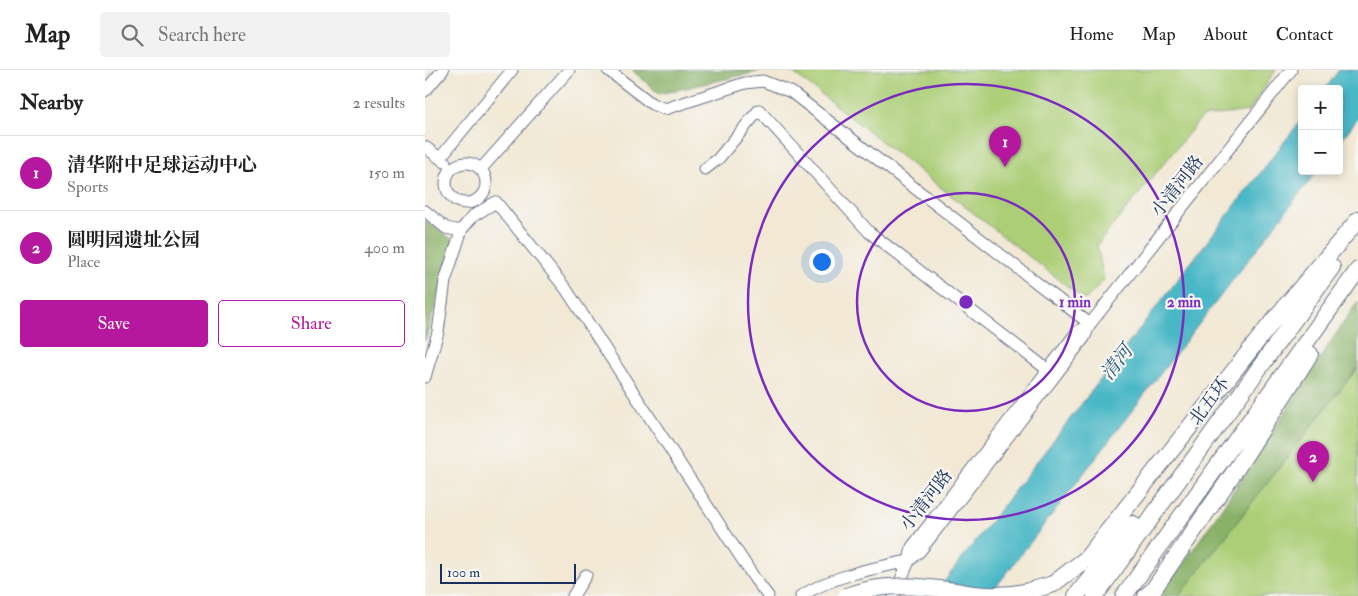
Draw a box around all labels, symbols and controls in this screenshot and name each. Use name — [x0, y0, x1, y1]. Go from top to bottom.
search box — [100, 12, 450, 57]
text: Map — [25, 19, 70, 50]
icon: search — [118, 21, 146, 49]
text: Search here — [158, 23, 246, 47]
text: Home — [1069, 23, 1114, 46]
text: Map — [1142, 23, 1176, 46]
text: About — [1204, 23, 1248, 46]
text: Contact — [1276, 23, 1333, 46]
map controls — [1298, 85, 1343, 175]
button: + — [1298, 85, 1343, 130]
text: Nearby — [20, 89, 83, 116]
text: 2 results — [352, 93, 405, 113]
pin: 1 — [989, 126, 1021, 167]
button: − — [1298, 130, 1343, 175]
street label: 小清河路 — [1146, 151, 1209, 222]
text: 清华附中足球运动中心 — [67, 153, 257, 177]
text: 1 — [33, 163, 39, 183]
text: 150 m — [368, 163, 405, 183]
text: Sports — [67, 177, 108, 197]
text: 圆明园遗址公园 — [67, 228, 200, 252]
text: 2 — [32, 238, 40, 258]
text: 400 m — [364, 238, 405, 258]
your location — [809, 249, 835, 275]
text: Place — [67, 252, 100, 272]
centre of rings — [957, 293, 975, 311]
text: 1 min — [1059, 293, 1091, 312]
text: 2 min — [1167, 293, 1201, 312]
button: Save — [20, 300, 208, 347]
button: Share — [218, 300, 405, 347]
water label: 清河 — [1096, 338, 1140, 385]
street label: 北五环 — [1184, 373, 1235, 430]
pin: 2 — [1297, 441, 1329, 482]
street label: 小清河路 — [895, 465, 958, 536]
scale bar — [440, 561, 576, 584]
text: 100 m — [447, 564, 480, 581]

